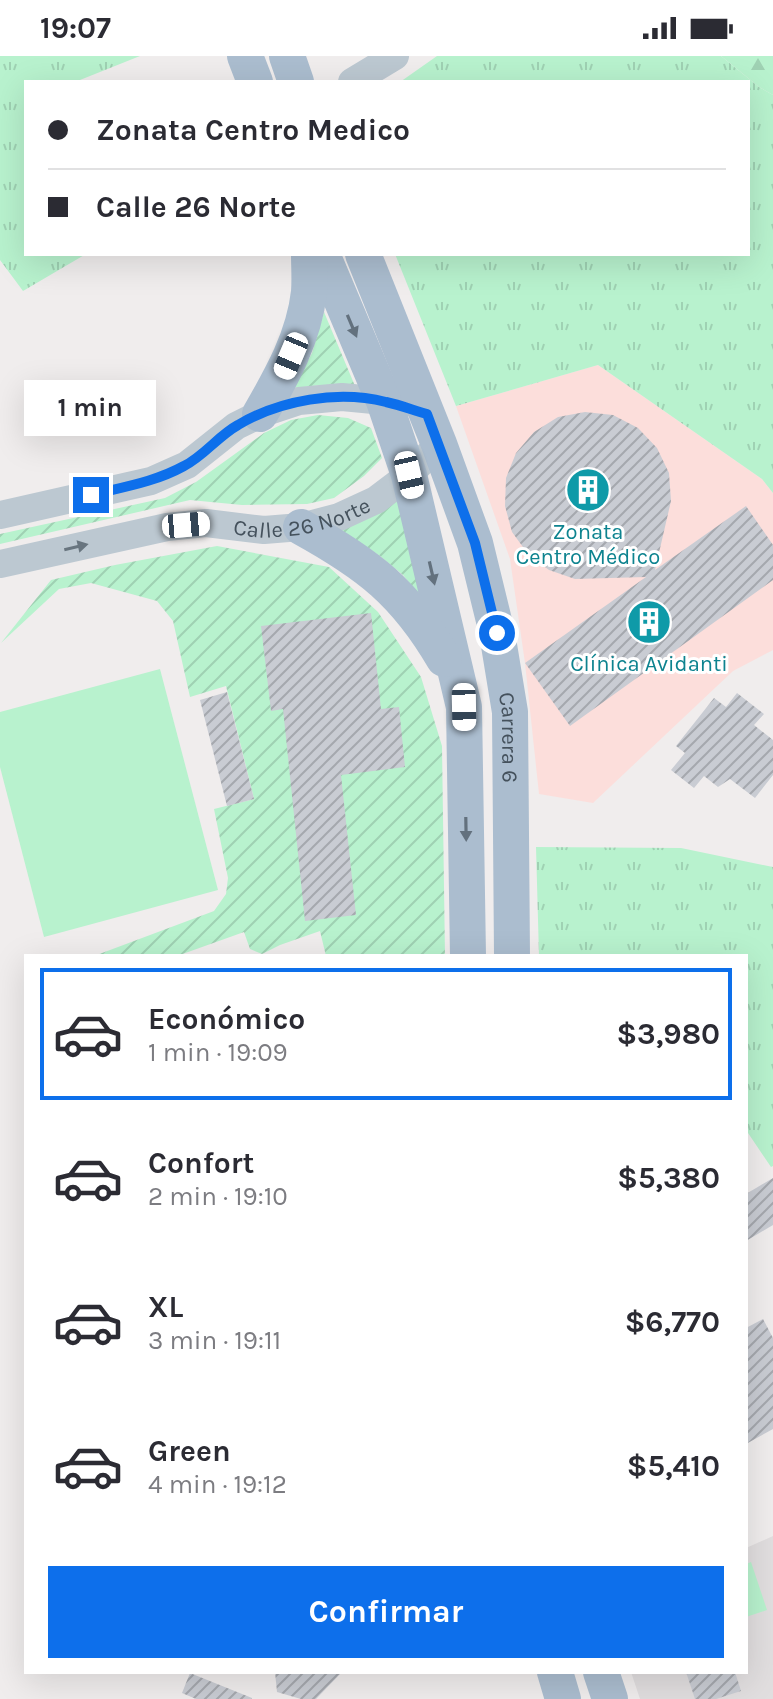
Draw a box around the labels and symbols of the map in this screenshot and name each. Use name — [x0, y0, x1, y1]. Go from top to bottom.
one-way arrow — [346, 314, 359, 338]
car — [271, 329, 311, 383]
callout: 1 min — [25, 379, 157, 435]
car — [392, 449, 426, 501]
building icon: Zonata Centro Médico — [564, 466, 612, 514]
route end — [73, 477, 109, 513]
street label: Calle 26 Norte — [232, 492, 375, 544]
car — [161, 511, 211, 539]
place label: Zonata Centro Médico — [516, 519, 660, 570]
one-way arrow — [64, 540, 89, 553]
one-way arrow — [427, 560, 439, 585]
building icon: Clínica Avidanti — [625, 598, 673, 646]
route start — [479, 615, 515, 651]
place label: Clínica Avidanti — [570, 651, 728, 677]
car — [452, 683, 476, 731]
street label: Carrera 6 — [493, 690, 523, 783]
one-way arrow — [460, 817, 472, 842]

